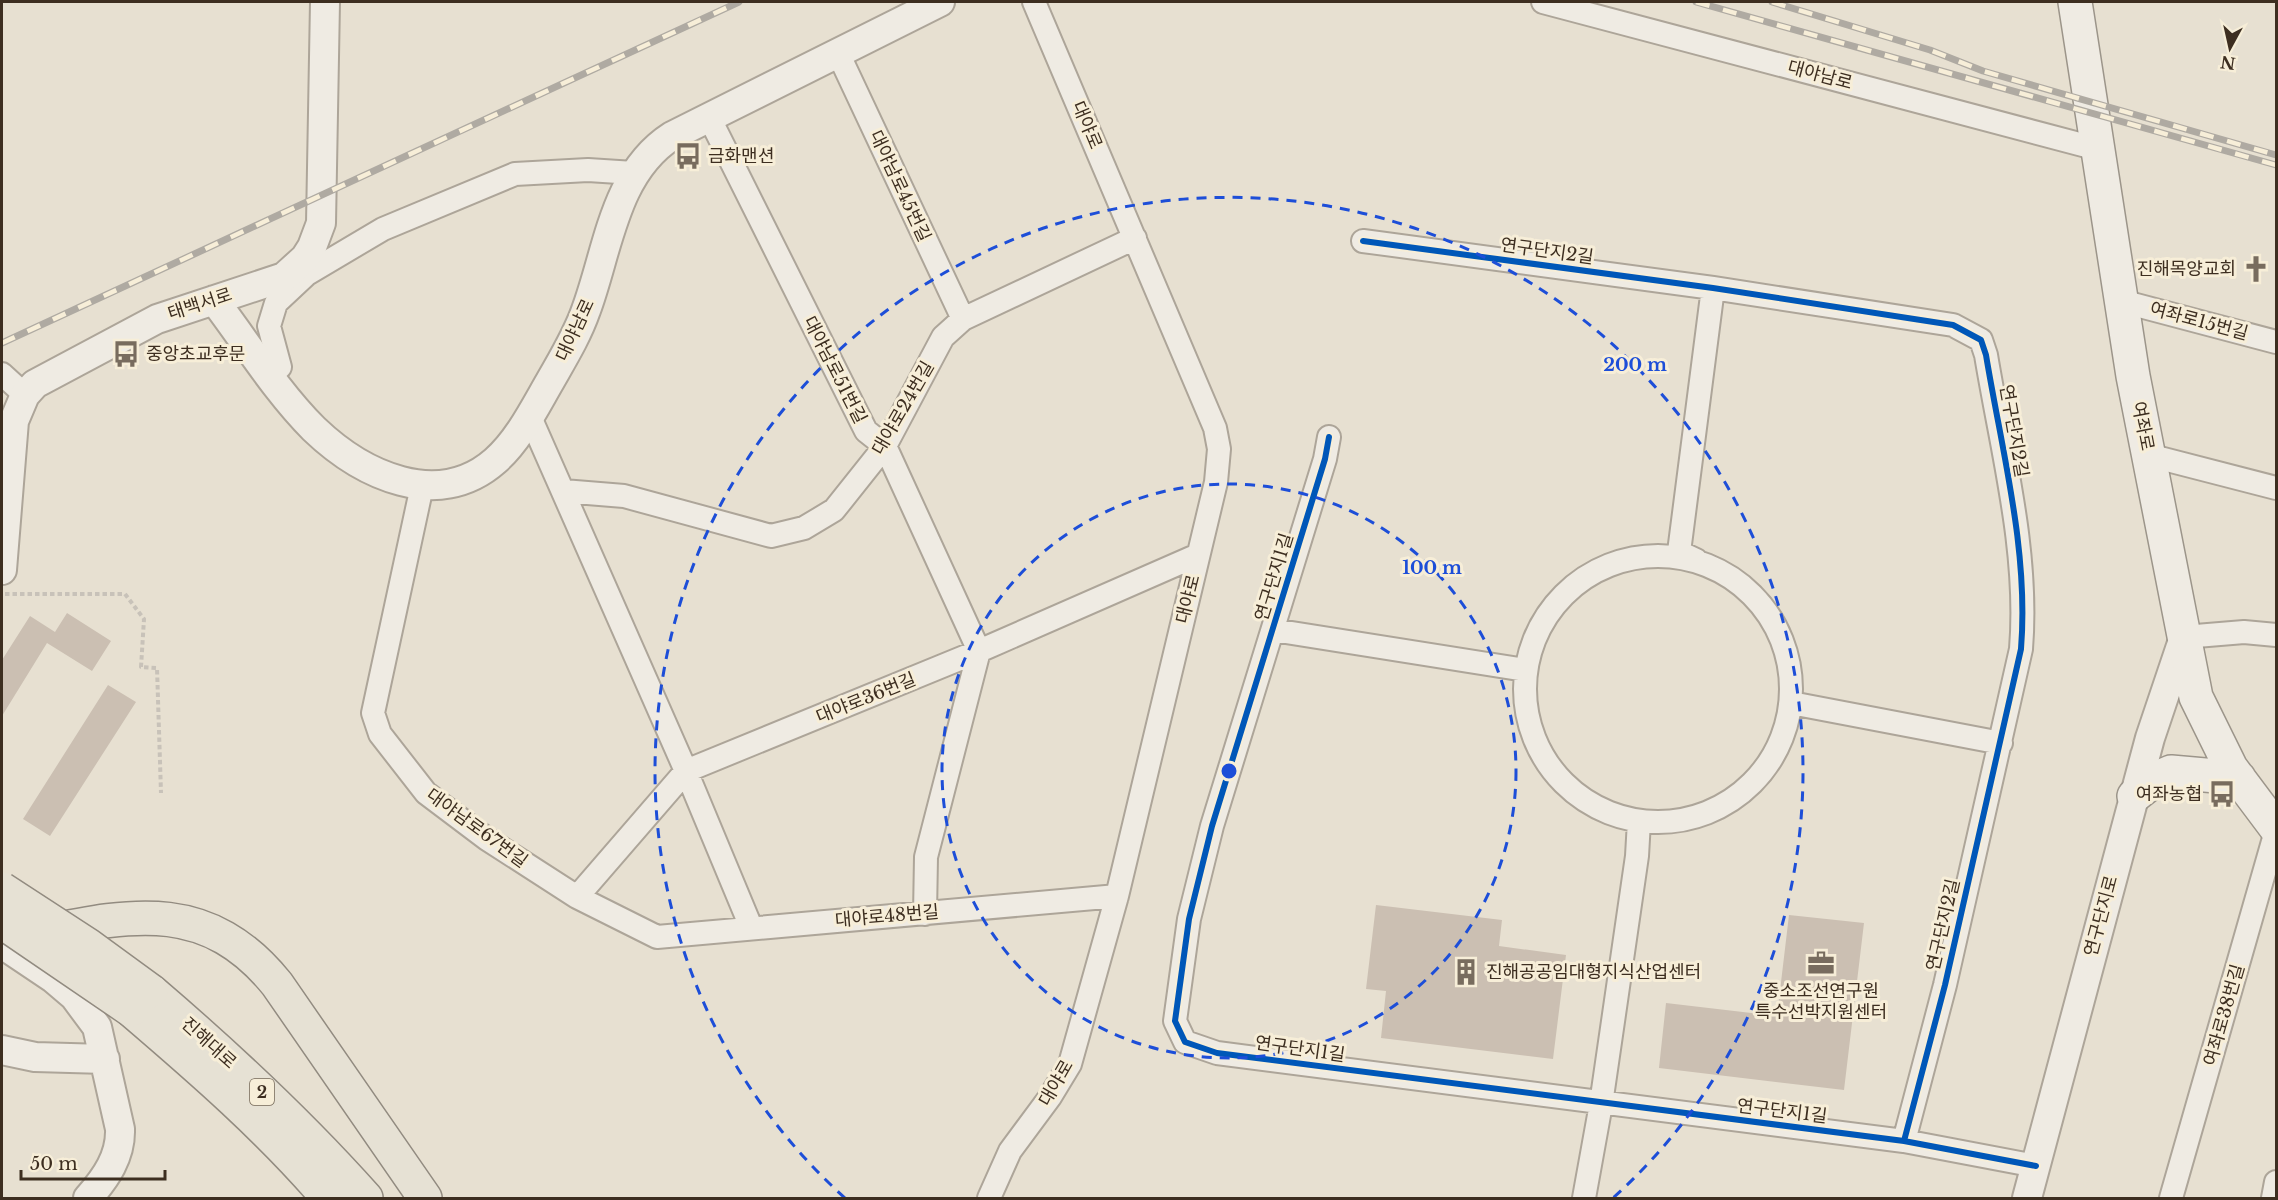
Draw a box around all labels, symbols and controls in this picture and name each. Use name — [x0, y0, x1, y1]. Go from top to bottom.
north arrow — [2200, 18, 2260, 78]
text: N — [2219, 52, 2237, 74]
street label: 대야남로 — [1785, 56, 1855, 94]
street label: 대야로 — [1067, 98, 1107, 152]
street label: 대야남로45번길 — [865, 127, 935, 245]
bus stop icon: 금화맨션 — [673, 141, 703, 171]
place label: 금화맨션 — [708, 145, 774, 167]
street label: 연구단지2길 — [1499, 234, 1595, 268]
church icon: 진해목양교회 — [2241, 254, 2271, 284]
place label: 진해목양교회 — [2137, 258, 2236, 280]
street label: 태백서로 — [165, 283, 235, 325]
street label: 대야남로 — [551, 295, 599, 365]
street label: 여좌로15번길 — [2147, 297, 2251, 345]
street label: 대야남로51번길 — [798, 313, 872, 427]
bus stop icon: 중앙초교후문 — [111, 339, 141, 369]
place label: 중앙초교후문 — [146, 343, 245, 365]
text: 200 m — [1603, 354, 1667, 376]
street label: 대야로24번길 — [867, 357, 939, 459]
street label: 연구단지2길 — [1995, 383, 2033, 479]
street label: 여좌로 — [2127, 400, 2159, 452]
street label: 연구단지1길 — [1250, 530, 1298, 624]
text: 100 m — [1402, 557, 1462, 579]
street label: 대야로 — [1171, 572, 1205, 626]
street label: 대야로36번길 — [813, 668, 919, 728]
centre of rings — [1219, 761, 1239, 781]
bus stop icon: 여좌농협 — [2207, 779, 2237, 809]
place label: 여좌농협 — [2136, 783, 2202, 805]
street label: 대야남로67번길 — [422, 784, 532, 872]
street label: 연구단지로 — [2080, 873, 2122, 959]
street label: 연구단지2길 — [1922, 877, 1964, 973]
street label: 대야로48번길 — [834, 900, 940, 932]
office icon: 중소조선연구원 특수선박지원센터 — [1806, 948, 1836, 978]
building icon: 진해공공임대형지식산업센터 — [1451, 957, 1481, 987]
place label: 진해공공임대형지식산업센터 — [1486, 961, 1701, 983]
street label: 여좌로38번길 — [2199, 962, 2249, 1068]
place label: 중소조선연구원 특수선박지원센터 — [1755, 980, 1887, 1023]
street label: 진해대로 — [177, 1013, 241, 1073]
street label: 연구단지1길 — [1253, 1032, 1347, 1066]
street label: 대야로 — [1034, 1056, 1078, 1110]
road number: 2 — [250, 1079, 274, 1105]
street label: 연구단지1길 — [1736, 1095, 1828, 1127]
scale bar — [21, 1143, 165, 1181]
text: 50 m — [30, 1153, 78, 1175]

